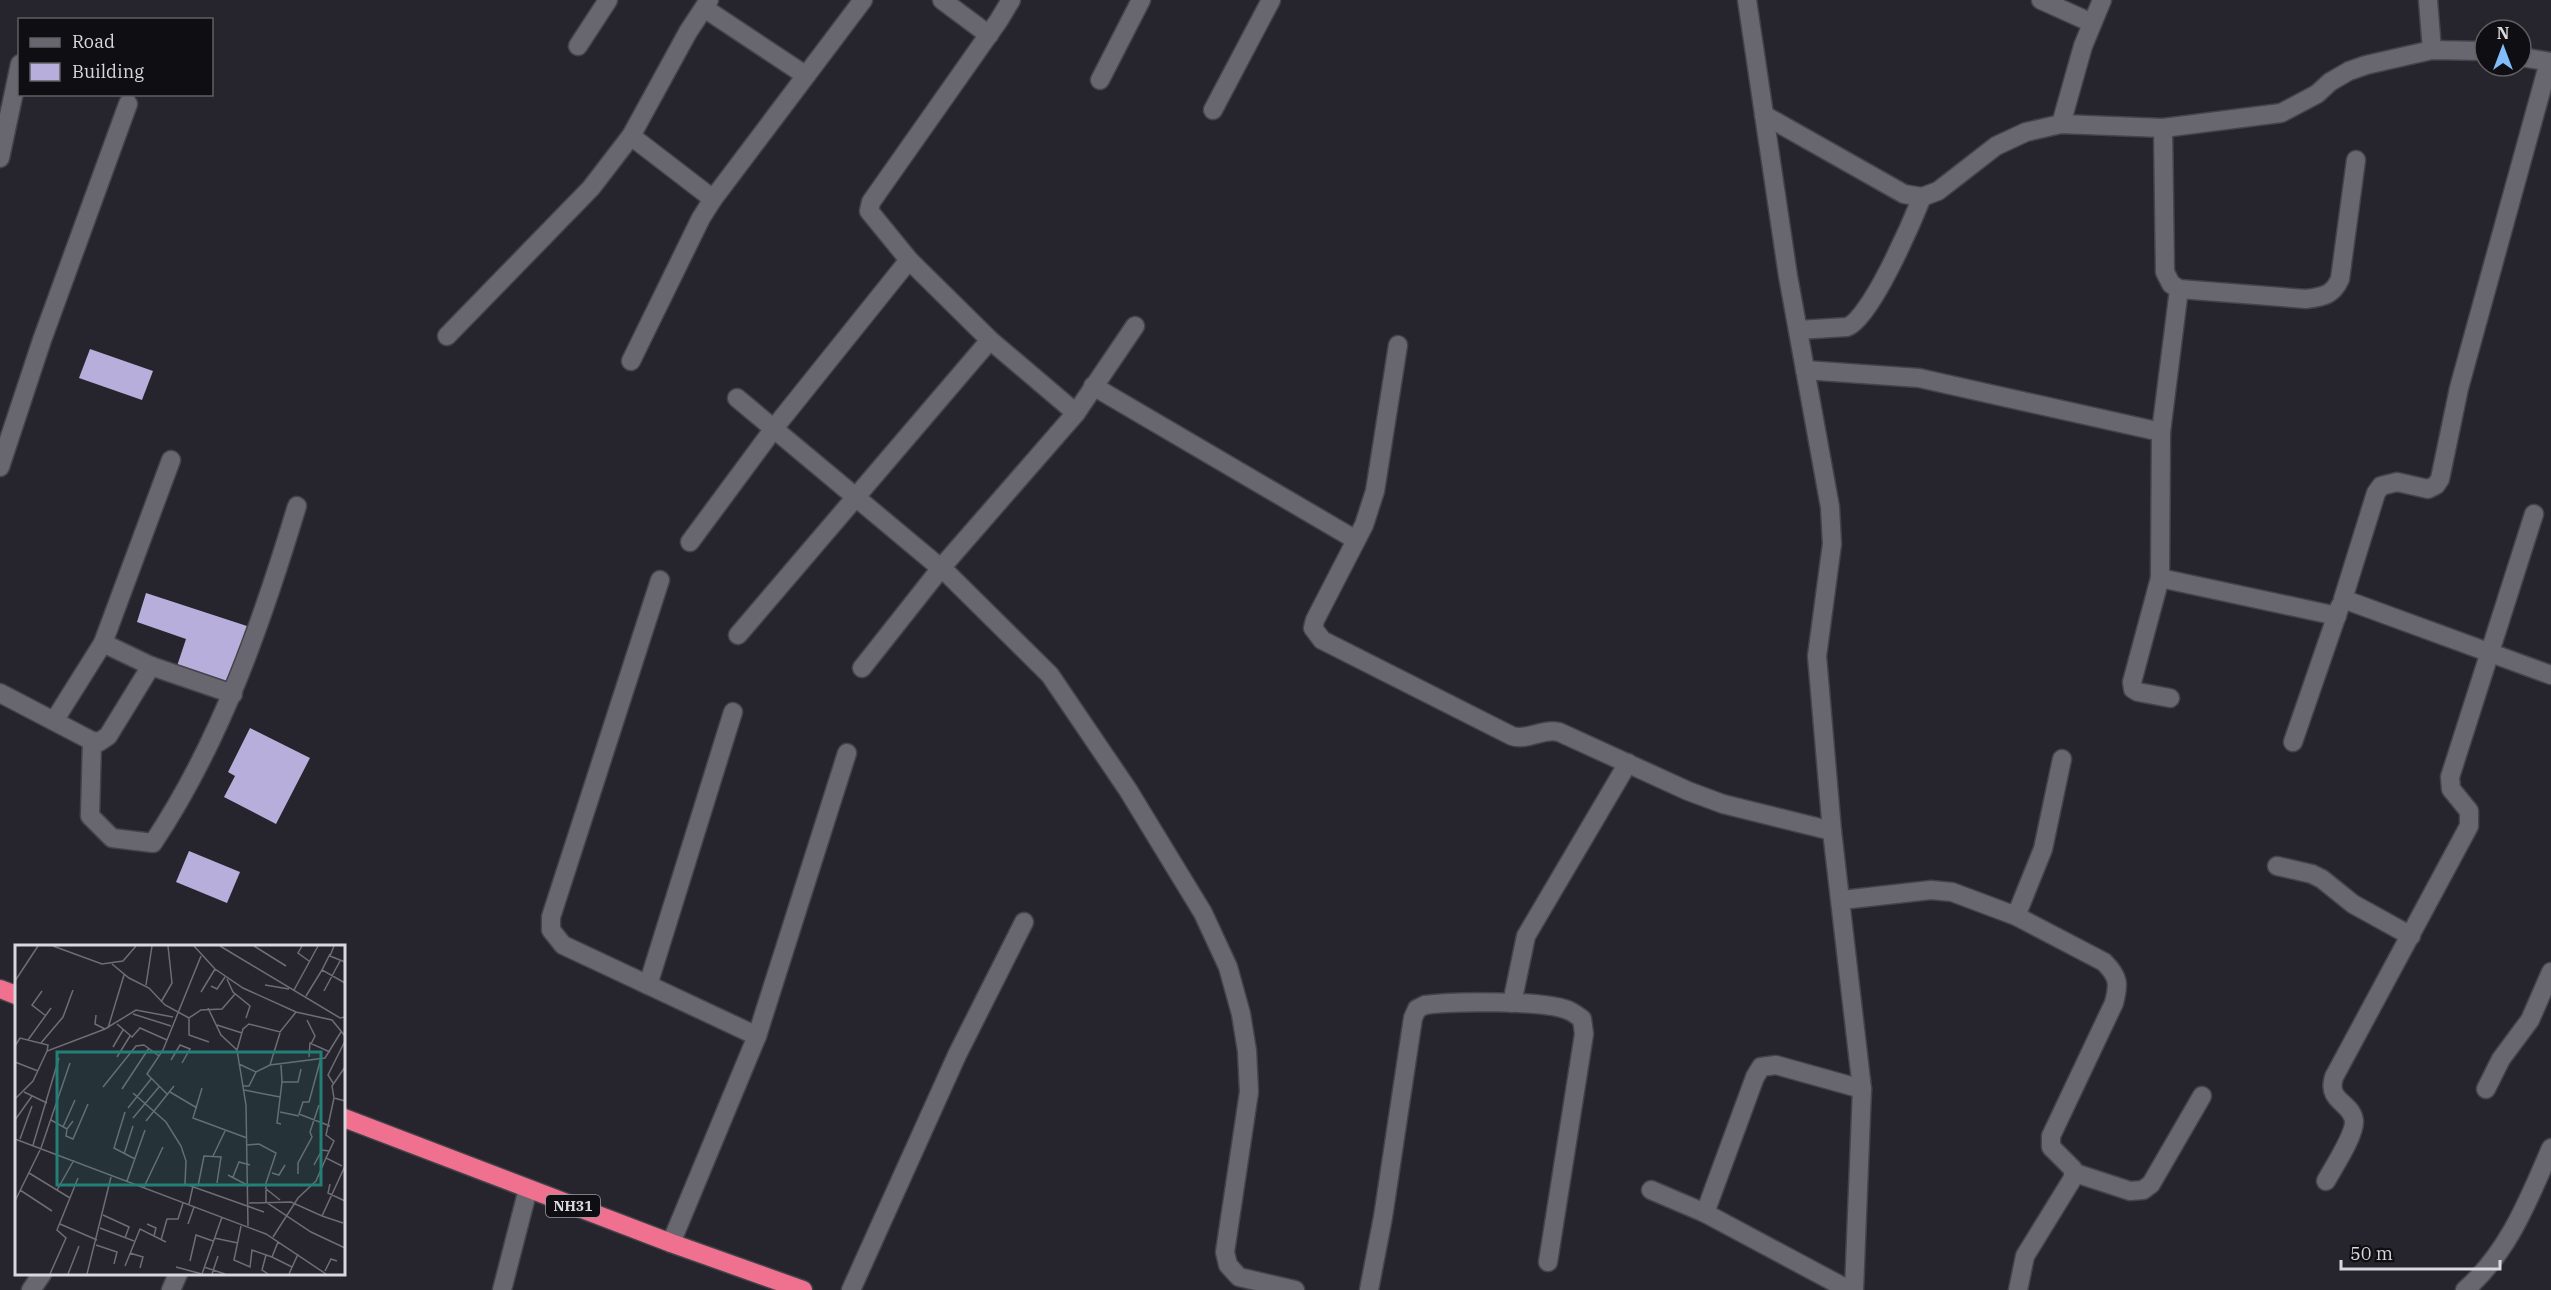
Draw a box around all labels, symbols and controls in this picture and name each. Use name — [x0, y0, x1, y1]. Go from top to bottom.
legend — [18, 18, 213, 96]
north arrow — [2473, 18, 2533, 78]
text: N — [2497, 23, 2509, 43]
text: Road — [72, 30, 115, 53]
text: Building — [72, 60, 144, 83]
inset map — [15, 945, 345, 1275]
road number: NH31 — [546, 1195, 600, 1217]
scale bar — [2341, 1233, 2500, 1271]
text: 50 m — [2350, 1242, 2393, 1265]

